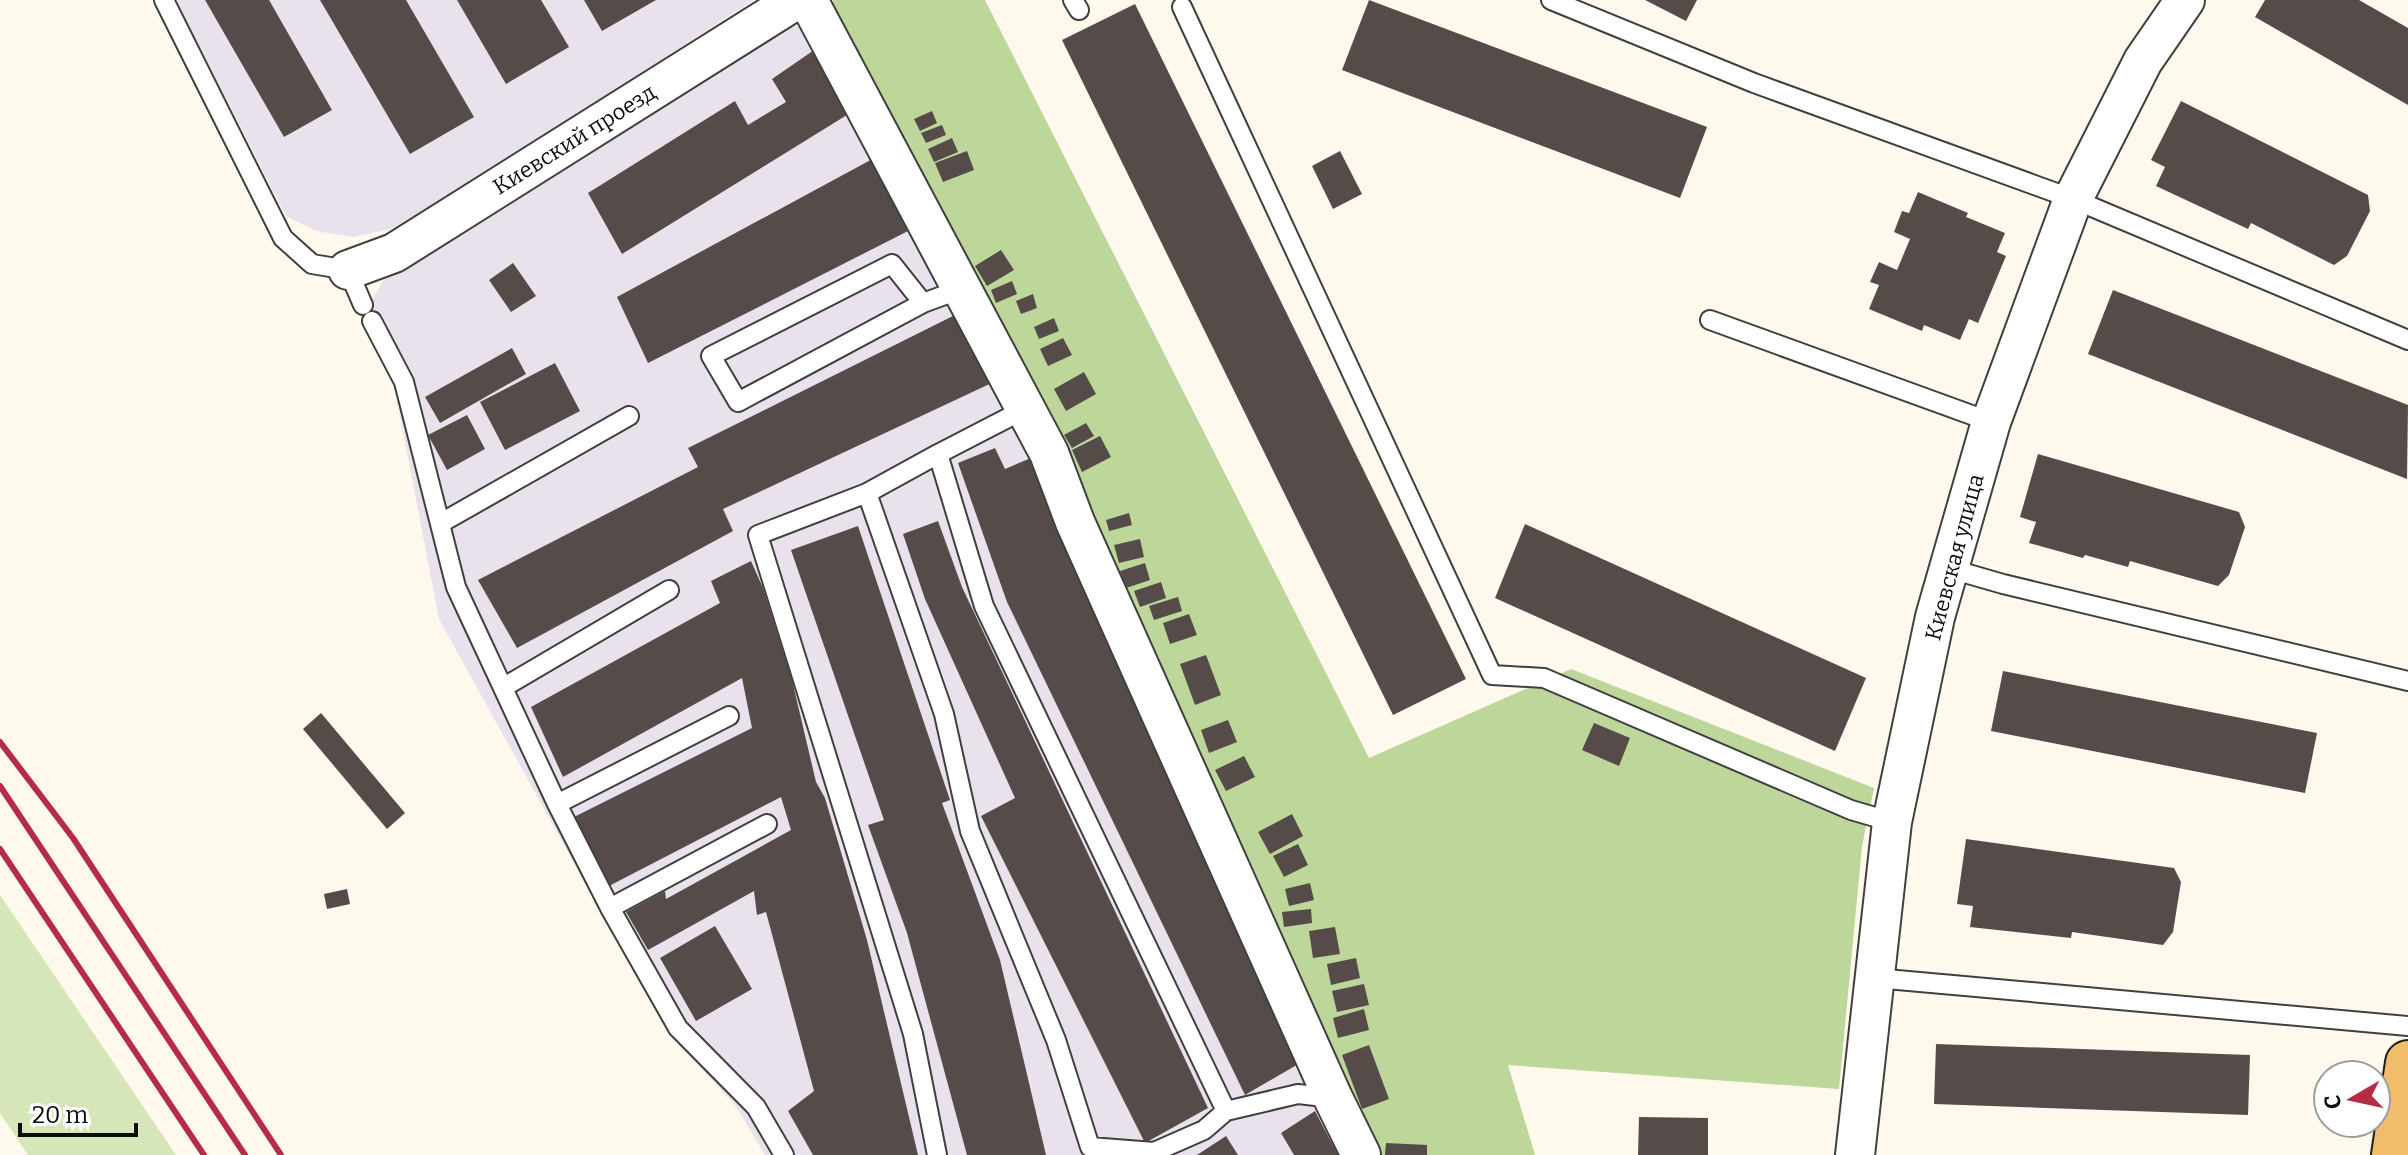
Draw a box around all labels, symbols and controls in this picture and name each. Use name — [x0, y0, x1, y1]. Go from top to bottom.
street label: Киевский проезд — [488, 78, 661, 200]
street label: Киевская улица — [1919, 471, 1990, 643]
north arrow — [2312, 1059, 2392, 1139]
scale bar — [20, 1087, 136, 1137]
text: С — [2318, 1093, 2347, 1111]
text: 20 m — [32, 1101, 88, 1129]

